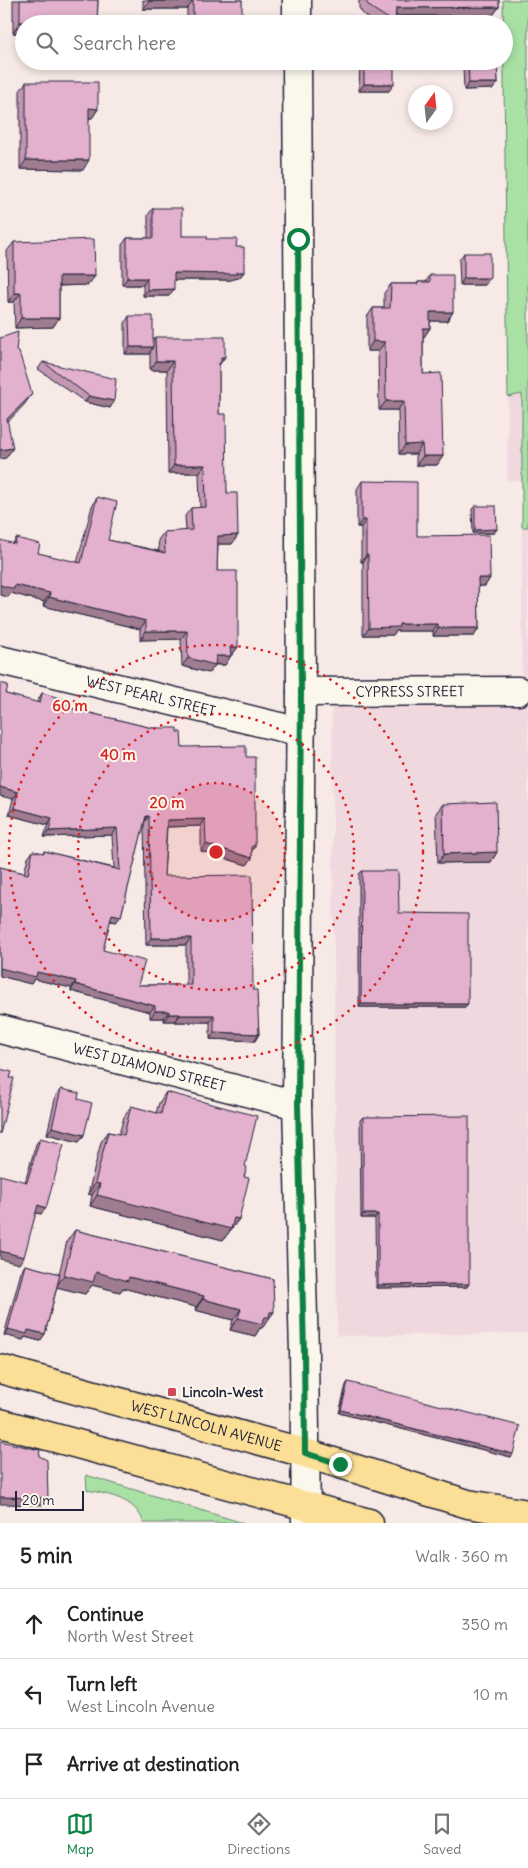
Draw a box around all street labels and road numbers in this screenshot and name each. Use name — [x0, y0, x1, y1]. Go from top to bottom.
street label: WEST PEARL STREET — [84, 672, 217, 720]
street label: CYPRESS STREET — [355, 682, 465, 701]
street label: WEST DIAMOND STREET — [71, 1039, 227, 1095]
street label: WEST LINCOLN AVENUE — [129, 1396, 284, 1455]

